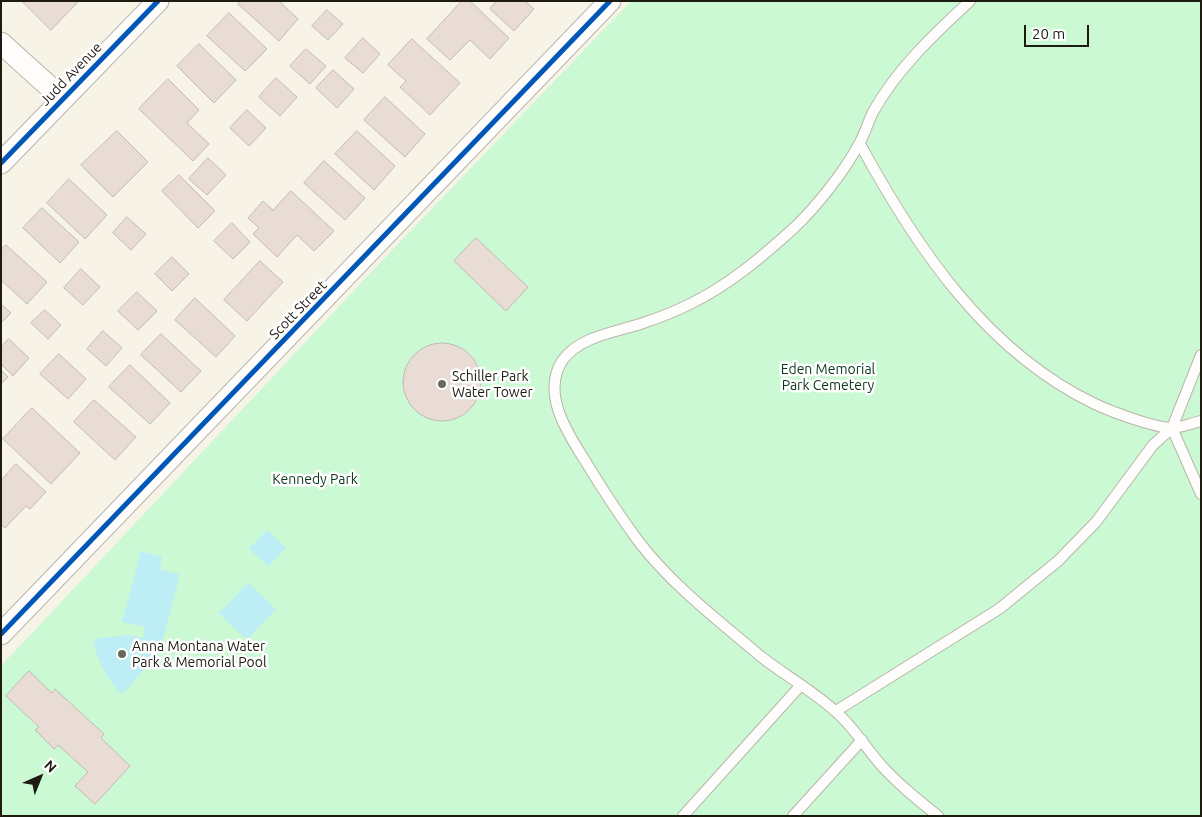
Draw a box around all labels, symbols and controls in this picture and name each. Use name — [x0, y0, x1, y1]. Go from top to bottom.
scale bar — [1027, 15, 1092, 47]
text: 20 m — [1032, 25, 1065, 42]
street label: Judd Avenue — [37, 39, 105, 109]
street label: Scott Street — [266, 277, 330, 343]
park label: Eden Memorial Park Cemetery — [781, 361, 875, 394]
place label: Schiller Park Water Tower — [452, 368, 533, 401]
marker: Schiller Park Water Tower — [436, 378, 448, 390]
park label: Kennedy Park — [272, 471, 358, 487]
place label: Anna Montana Water Park & Memorial Pool — [132, 638, 267, 670]
marker: Anna Montana Water Park & Memorial Pool — [116, 648, 128, 660]
north arrow — [15, 752, 65, 802]
text: N — [41, 757, 60, 776]

